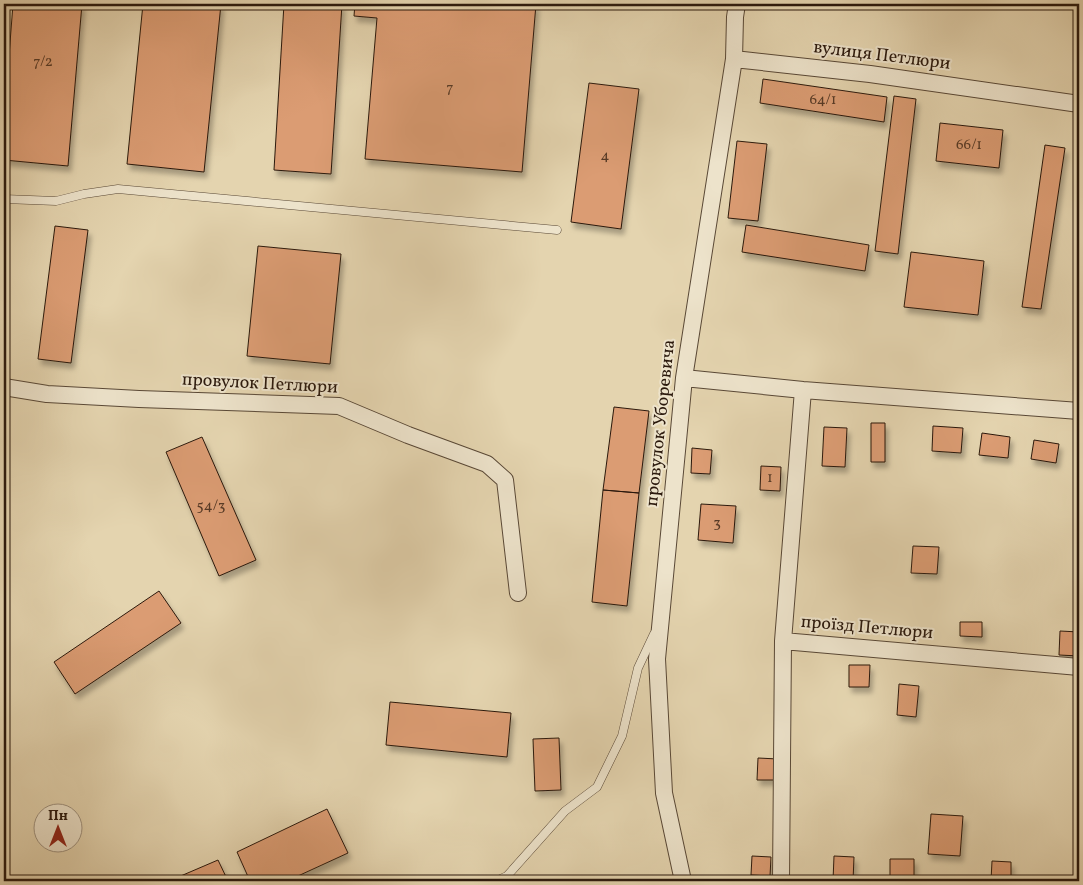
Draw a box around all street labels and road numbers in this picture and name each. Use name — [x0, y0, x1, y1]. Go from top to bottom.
street label: вулиця Петлюри — [812, 35, 952, 77]
street label: провулок Уборевича — [640, 338, 682, 508]
street label: провулок Петлюри — [181, 367, 339, 401]
street label: проїзд Петлюри — [800, 610, 934, 646]

